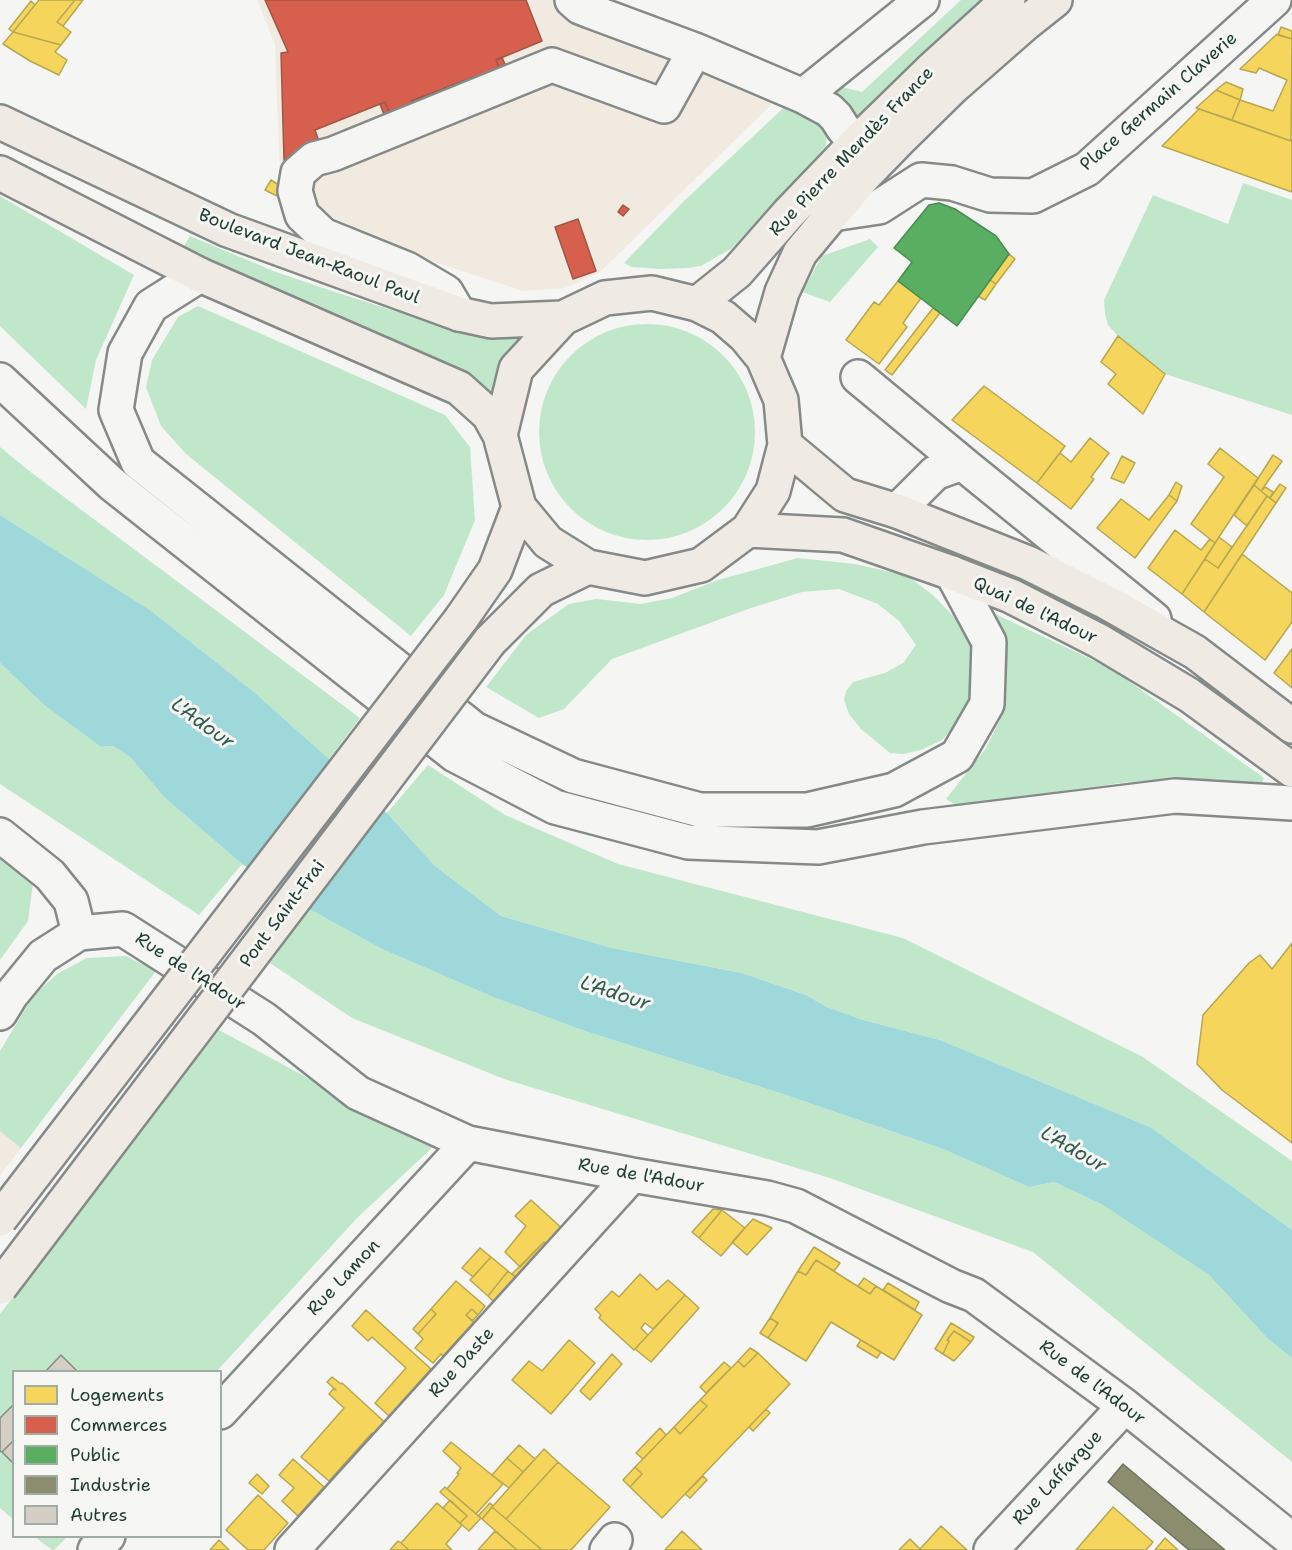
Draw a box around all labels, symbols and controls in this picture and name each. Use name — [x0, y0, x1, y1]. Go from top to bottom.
street label: Place Germain Claverie — [1076, 28, 1242, 176]
street label: Rue Pierre Mendès France — [765, 63, 939, 241]
street label: Boulevard Jean-Raoul Paul — [195, 205, 423, 309]
street label: Quai de l'Adour — [969, 573, 1101, 649]
water label: L'Adour — [166, 693, 238, 755]
street label: Pont Saint-Frai — [236, 856, 330, 972]
street label: Rue de l'Adour — [131, 928, 249, 1016]
water label: L'Adour — [577, 971, 653, 1017]
water label: L'Adour — [1036, 1122, 1110, 1178]
street label: Rue de l'Adour — [576, 1154, 706, 1198]
street label: Rue Lamon — [303, 1235, 385, 1321]
street label: Rue Daste — [425, 1323, 499, 1403]
street label: Rue de l'Adour — [1035, 1336, 1149, 1430]
legend — [12, 1370, 222, 1538]
text: Logements — [70, 1383, 164, 1407]
text: Commerces — [70, 1413, 167, 1437]
street label: Rue Laffargue — [1009, 1426, 1107, 1530]
text: Public — [70, 1443, 120, 1467]
text: Industrie — [70, 1473, 151, 1497]
text: Autres — [70, 1503, 127, 1527]

